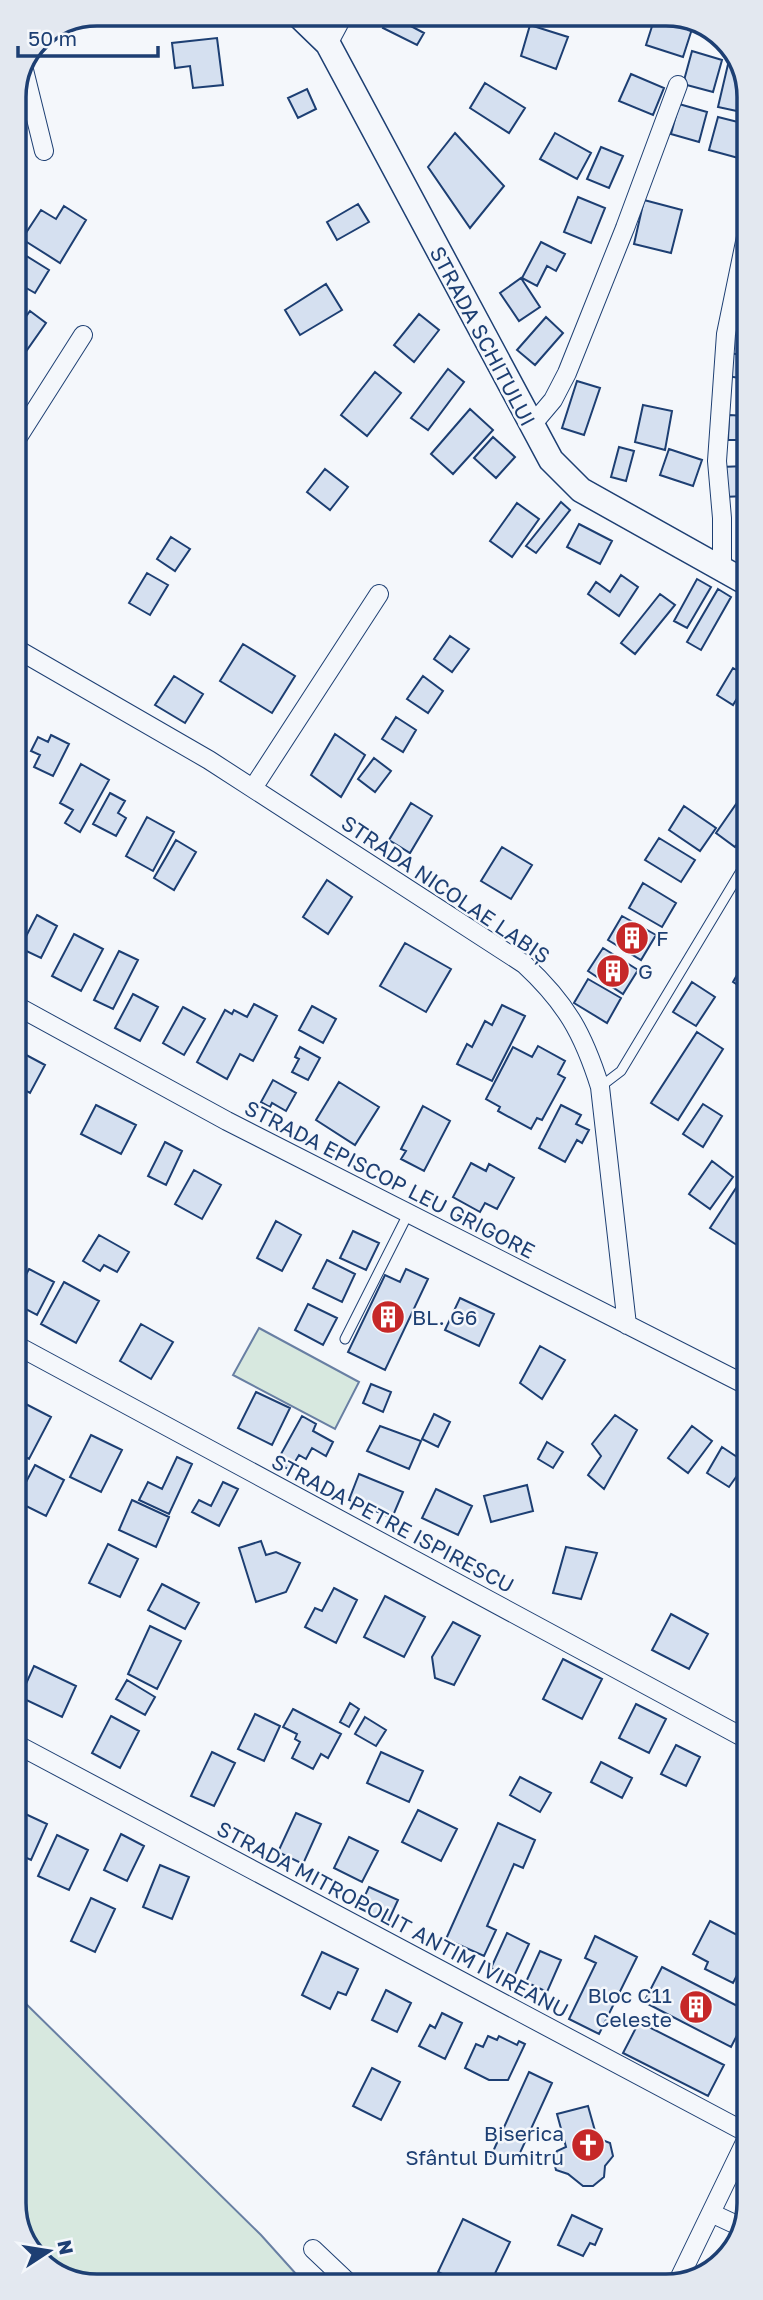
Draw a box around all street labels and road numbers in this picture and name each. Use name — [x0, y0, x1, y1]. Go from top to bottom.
street label: STRADA SCHITULUI — [425, 242, 541, 430]
street label: STRADA NICOLAE LABIȘ — [337, 809, 555, 969]
street label: STRADA EPISCOP LEU GRIGORE — [241, 1094, 539, 1264]
street label: STRADA PETRE ISPIRESCU — [267, 1448, 519, 1598]
street label: STRADA MITROPOLIT ANTIM IVIREANU — [213, 1815, 573, 2023]

